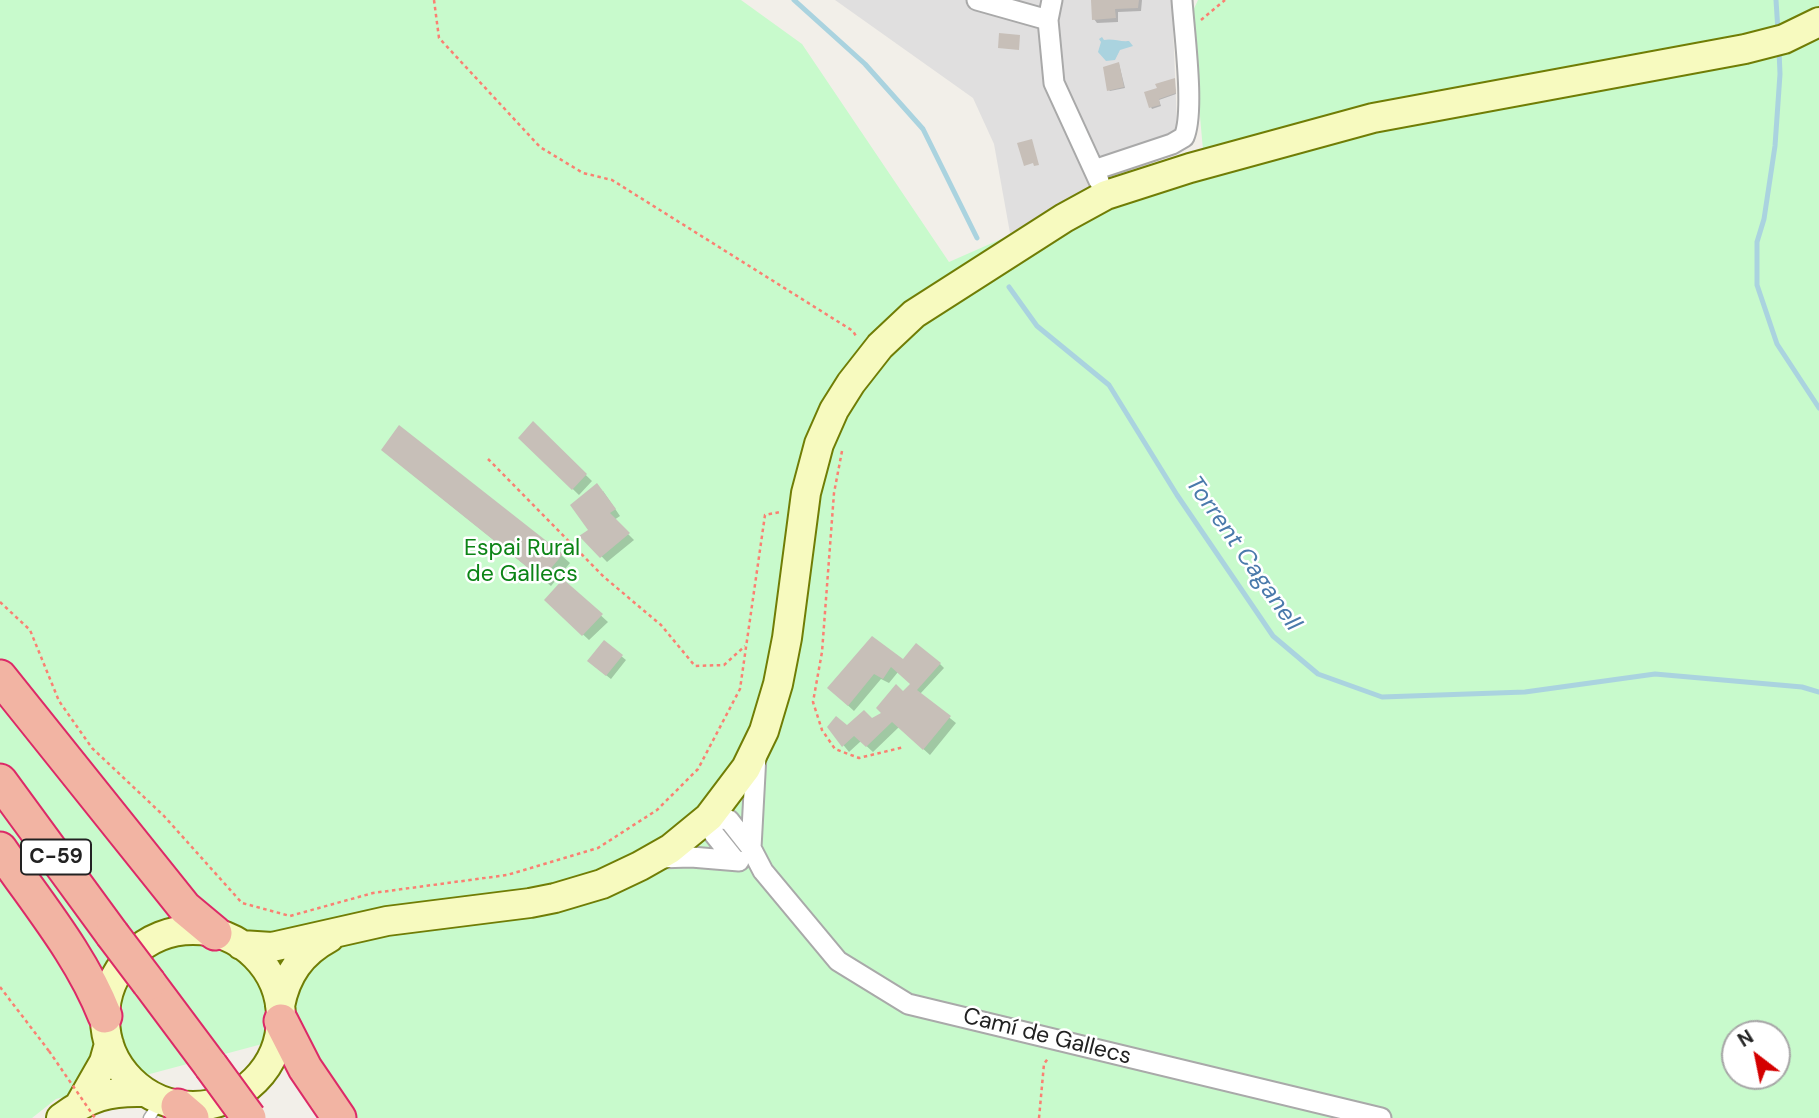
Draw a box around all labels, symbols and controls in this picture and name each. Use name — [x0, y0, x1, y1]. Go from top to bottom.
water label: Torrent Caganell — [1179, 471, 1307, 637]
park label: Espai Rural de Gallecs — [464, 535, 580, 589]
road number: C-59 — [21, 840, 91, 874]
street label: Camí de Gallecs — [960, 1003, 1134, 1071]
north arrow — [1721, 1020, 1791, 1090]
text: N — [1733, 1024, 1758, 1053]

